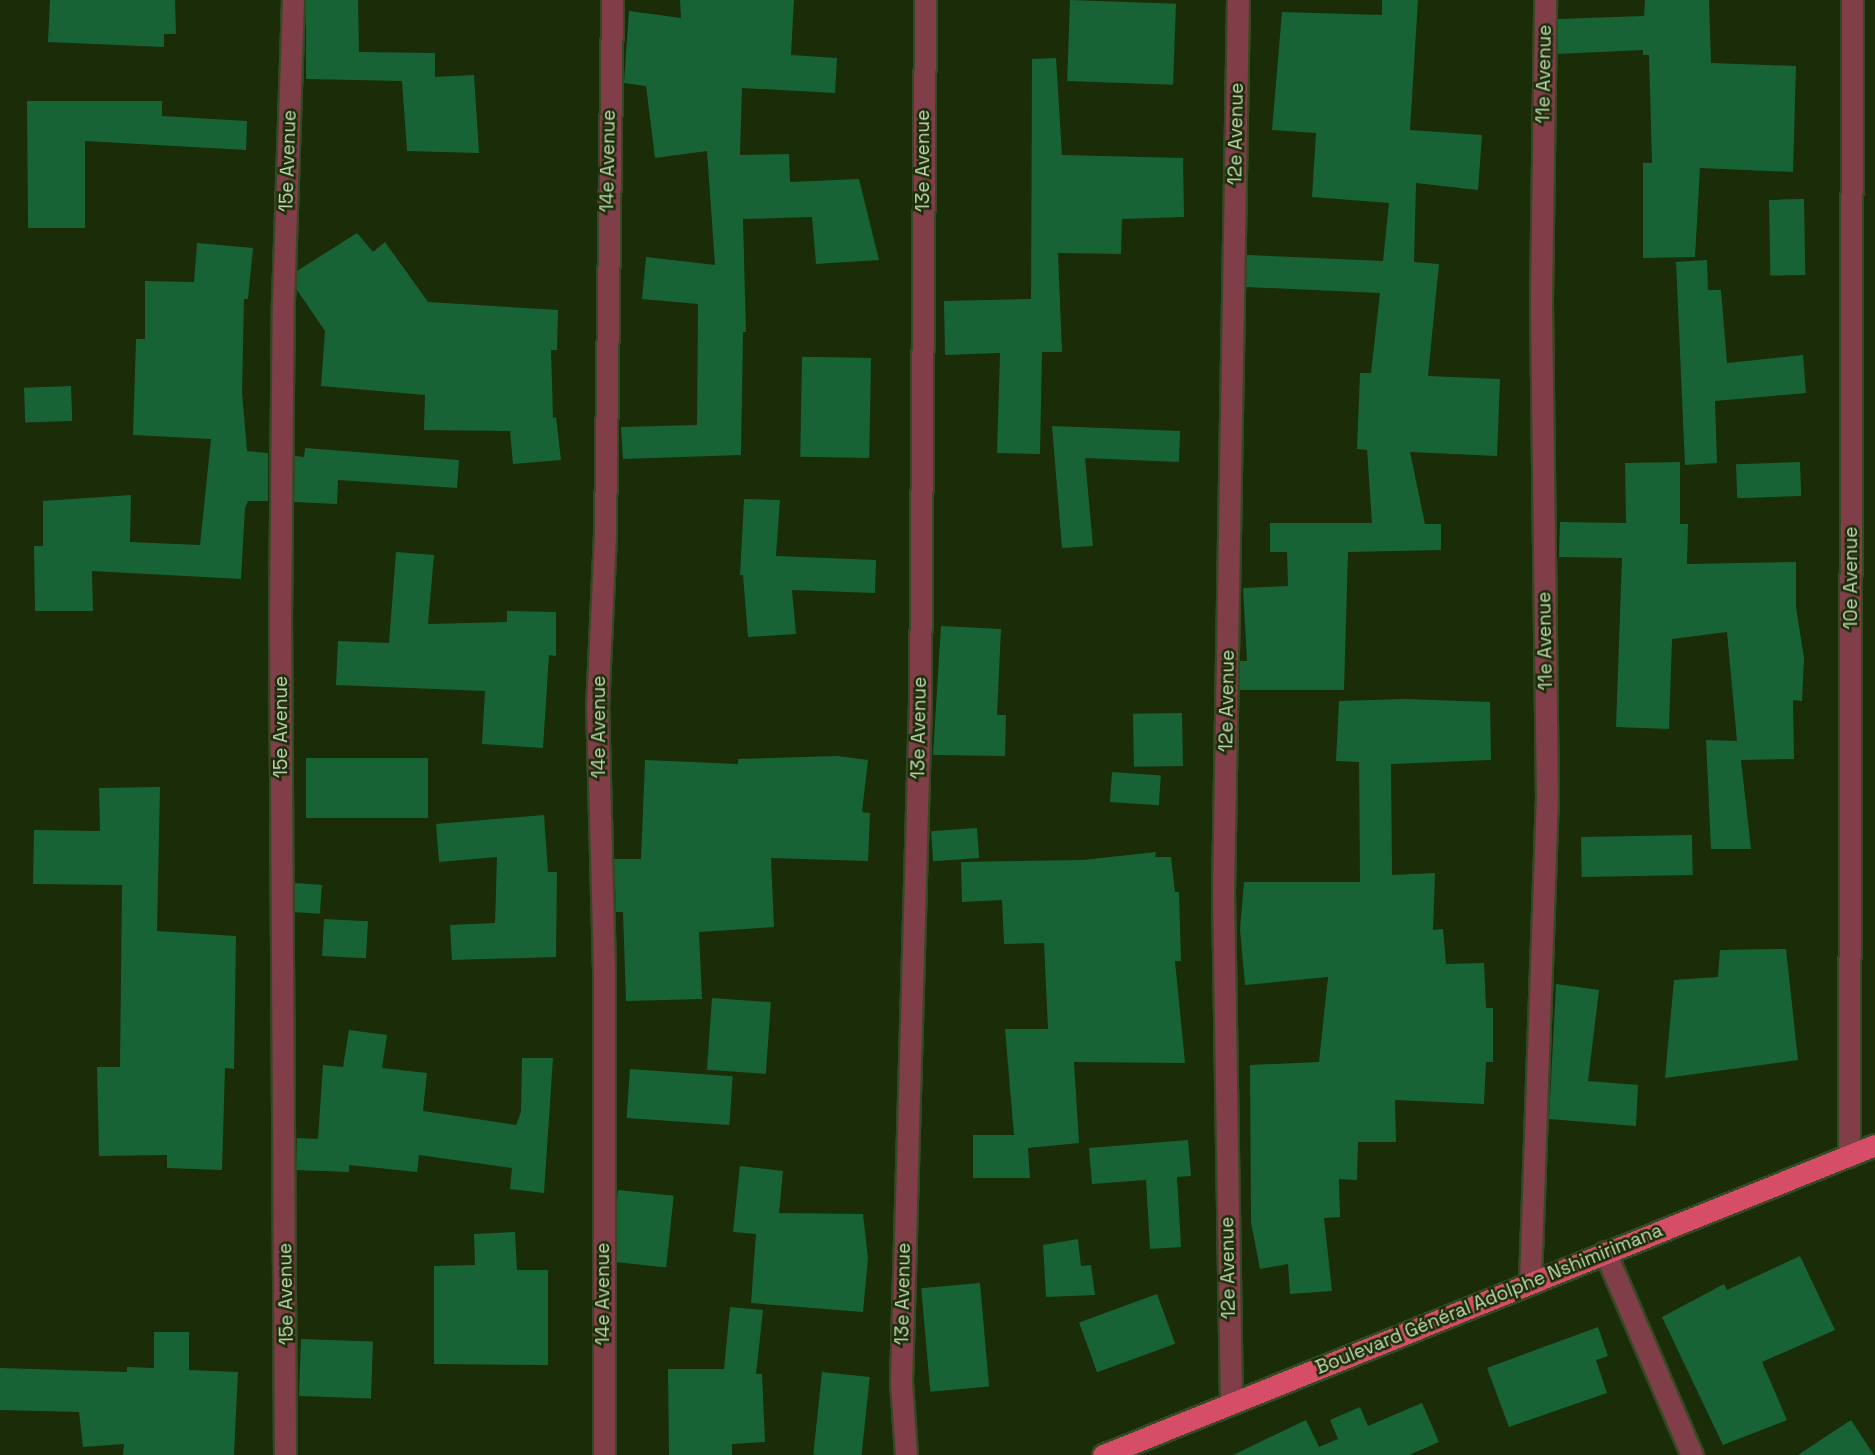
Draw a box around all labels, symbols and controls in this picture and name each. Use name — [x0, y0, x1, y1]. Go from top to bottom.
street label: 11e Avenue — [1532, 24, 1556, 124]
street label: 12e Avenue — [1224, 82, 1248, 186]
street label: 15e Avenue — [275, 109, 301, 213]
street label: 14e Avenue — [596, 109, 620, 213]
street label: 13e Avenue — [912, 110, 934, 212]
street label: 10e Avenue — [1840, 526, 1862, 630]
street label: 11e Avenue — [1533, 591, 1557, 691]
street label: 12e Avenue — [1215, 649, 1239, 753]
street label: 14e Avenue — [588, 675, 610, 779]
street label: 15e Avenue — [270, 676, 292, 778]
street label: 13e Avenue — [907, 676, 931, 780]
street label: 12e Avenue — [1216, 1216, 1240, 1320]
street label: Boulevard Général Adolphe Nshimirimana — [1312, 1219, 1666, 1379]
street label: 14e Avenue — [592, 1242, 614, 1346]
street label: 13e Avenue — [891, 1242, 915, 1346]
street label: 15e Avenue — [274, 1243, 298, 1345]

